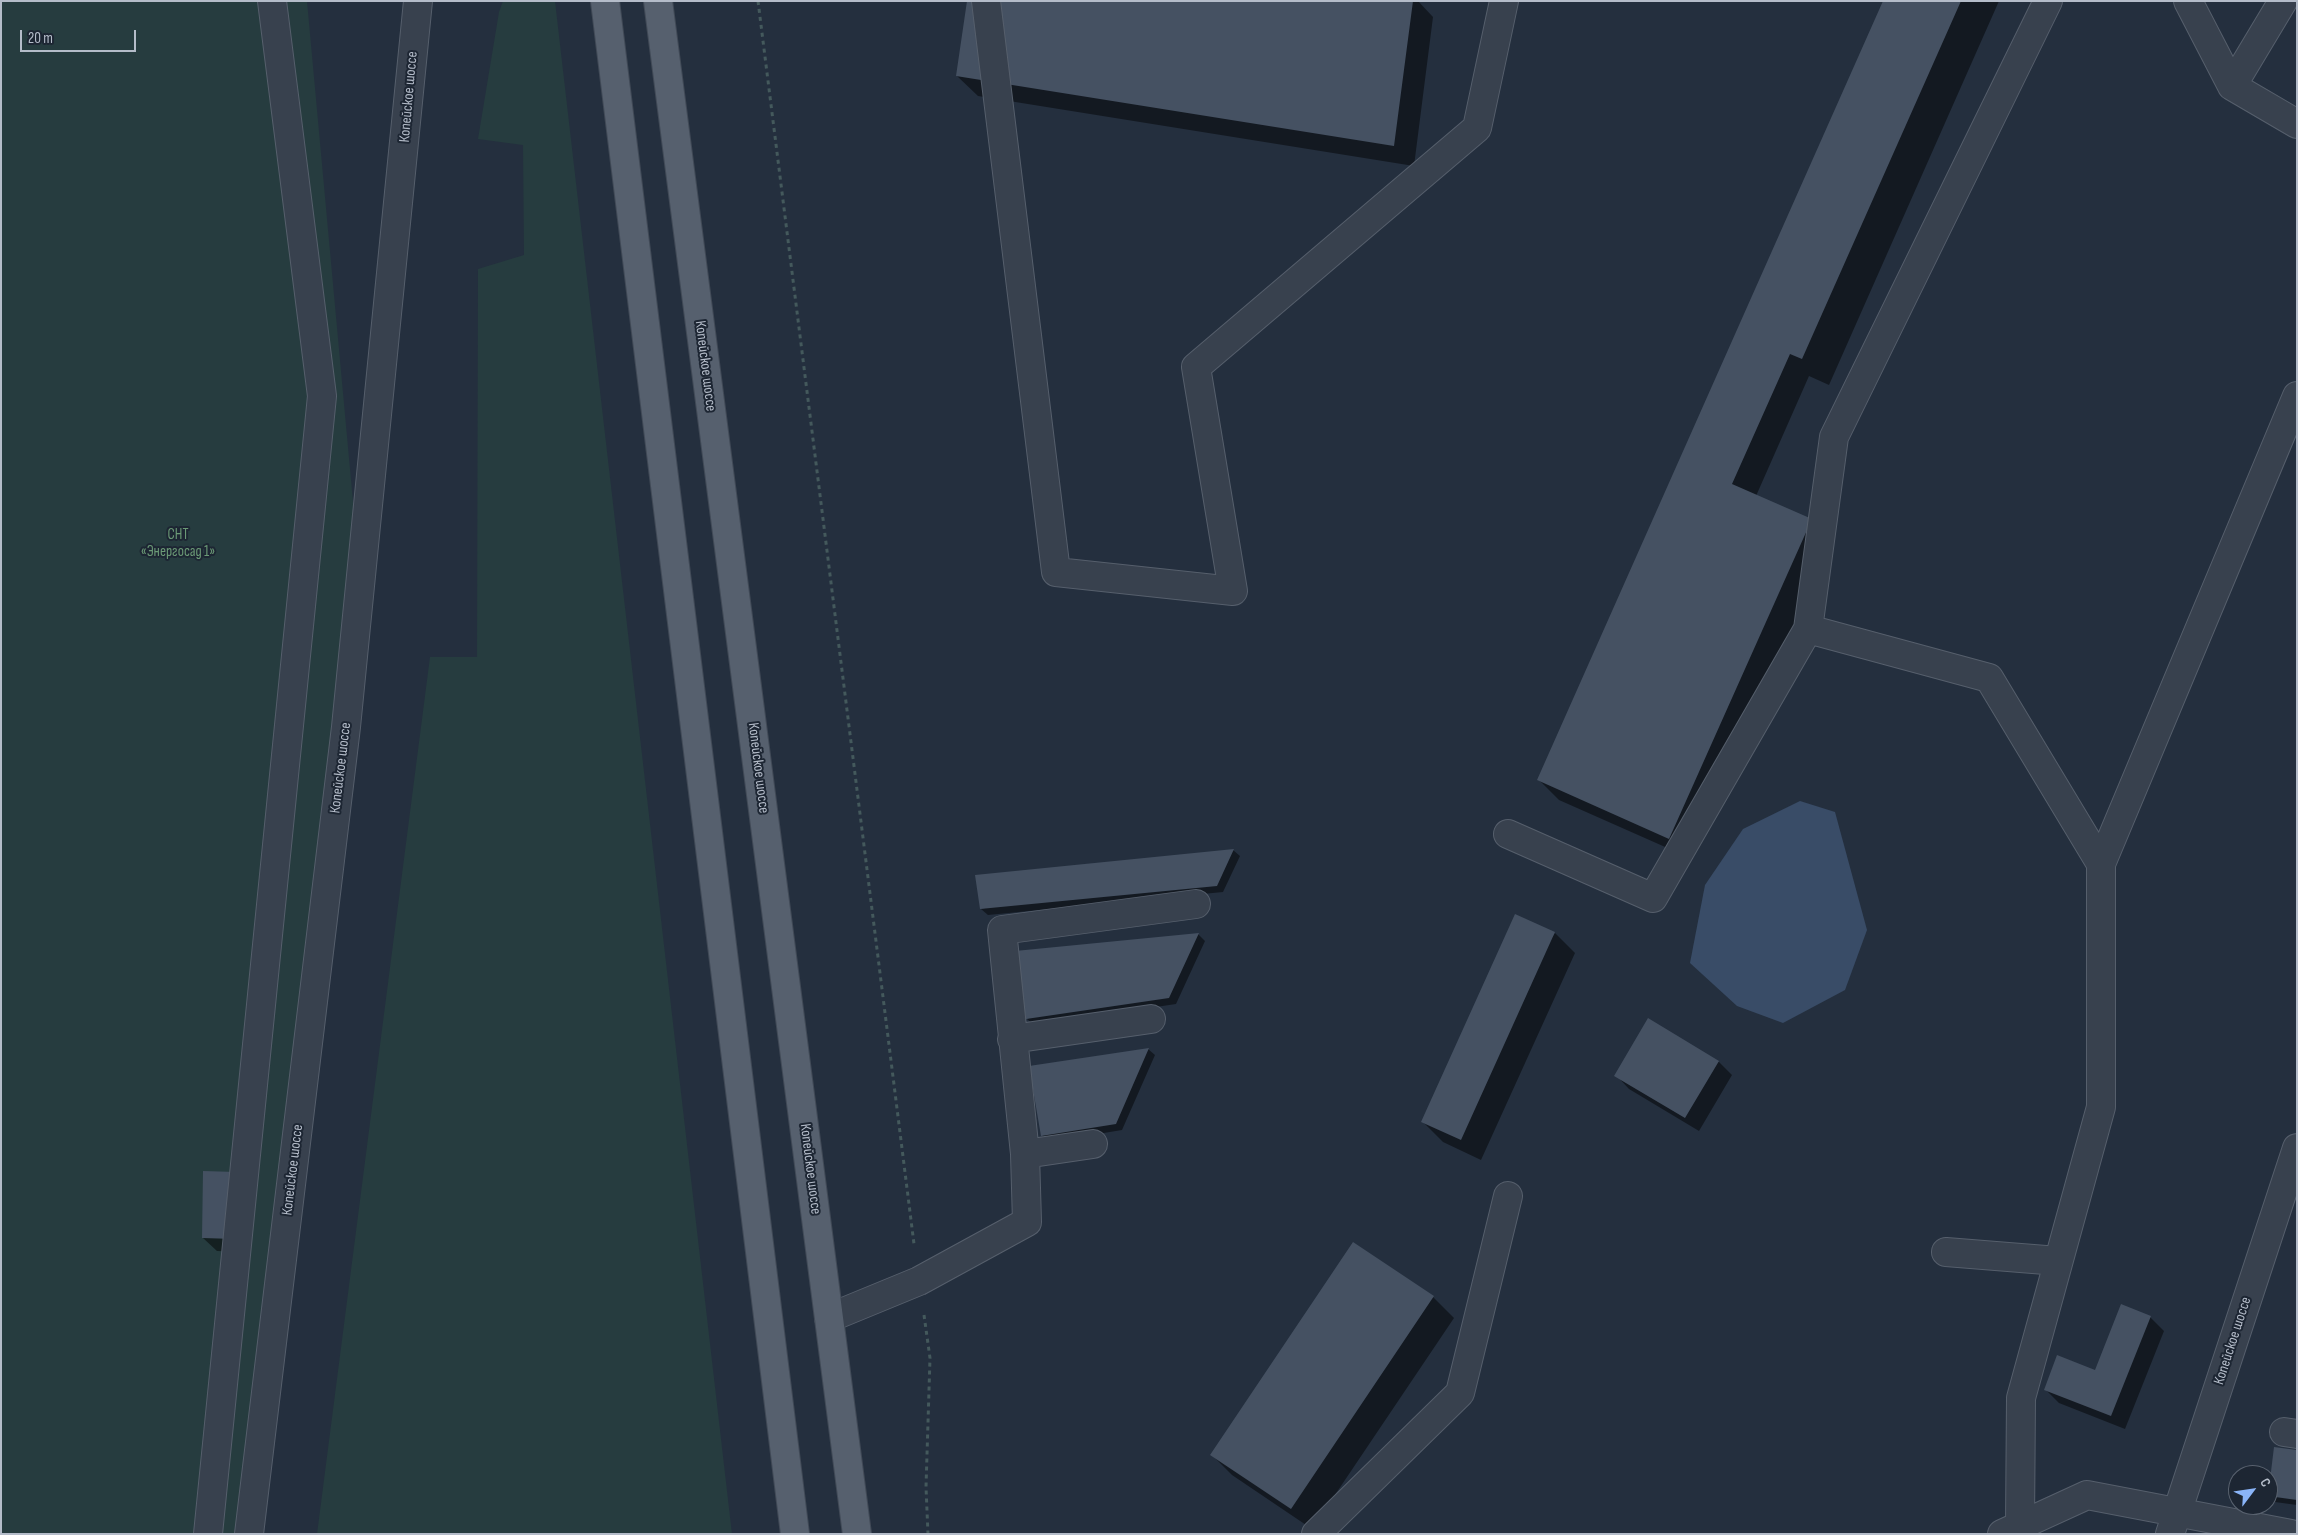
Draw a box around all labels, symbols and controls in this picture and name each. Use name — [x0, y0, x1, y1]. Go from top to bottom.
scale bar — [22, 20, 139, 52]
text: 20 m — [28, 29, 53, 48]
street label: Копейское шоссе — [396, 51, 422, 143]
street label: Копейское шоссе — [691, 320, 719, 412]
park label: СНТ «Энергосад 1» — [141, 526, 215, 561]
street label: Копейское шоссе — [327, 722, 355, 814]
street label: Копейское шоссе — [744, 722, 772, 814]
street label: Копейское шоссе — [796, 1123, 824, 1215]
street label: Копейское шоссе — [279, 1124, 307, 1216]
street label: Копейское шоссе — [2210, 1295, 2256, 1387]
north arrow — [2228, 1465, 2278, 1515]
text: С — [2256, 1475, 2275, 1490]

